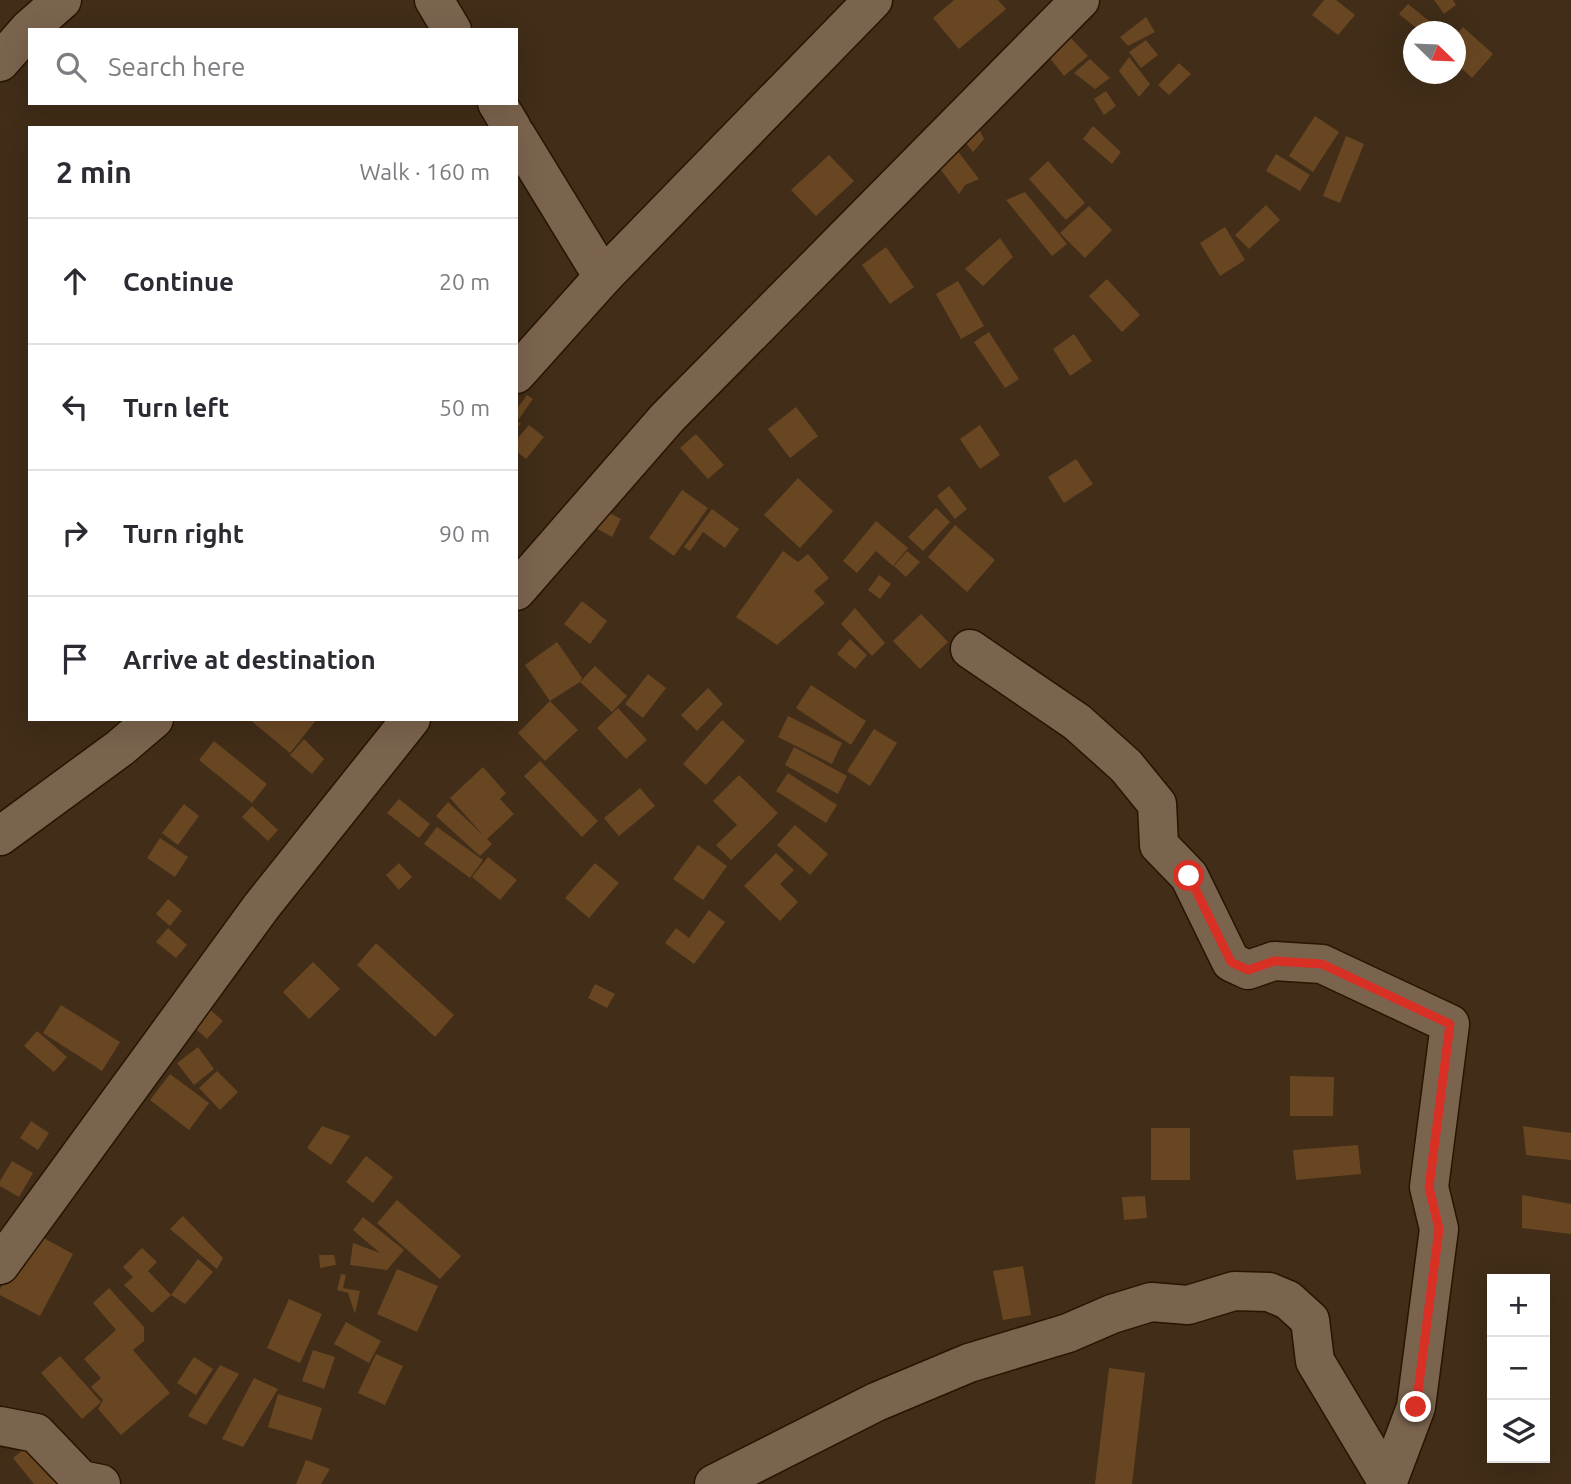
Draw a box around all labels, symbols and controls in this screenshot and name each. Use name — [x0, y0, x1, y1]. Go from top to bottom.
north arrow — [1403, 21, 1466, 84]
search box — [28, 28, 518, 105]
icon: search — [52, 48, 90, 86]
text: Search here — [108, 52, 245, 81]
text: 2 min — [56, 155, 132, 189]
text: Walk · 160 m — [359, 159, 490, 184]
icon: ahead — [56, 262, 94, 300]
text: Continue — [123, 267, 234, 296]
text: 20 m — [439, 269, 490, 294]
icon: left — [56, 388, 94, 426]
text: Turn left — [123, 393, 229, 422]
text: 50 m — [439, 395, 490, 420]
icon: right — [56, 514, 94, 552]
text: Turn right — [123, 519, 244, 548]
text: 90 m — [439, 521, 490, 546]
icon: arrive — [56, 640, 94, 678]
text: Arrive at destination — [123, 645, 376, 674]
route start — [1173, 860, 1204, 891]
map controls — [1487, 1274, 1550, 1463]
button: + — [1487, 1274, 1550, 1337]
button: − — [1487, 1337, 1550, 1400]
route end — [1400, 1391, 1431, 1422]
button: layers — [1487, 1400, 1550, 1463]

